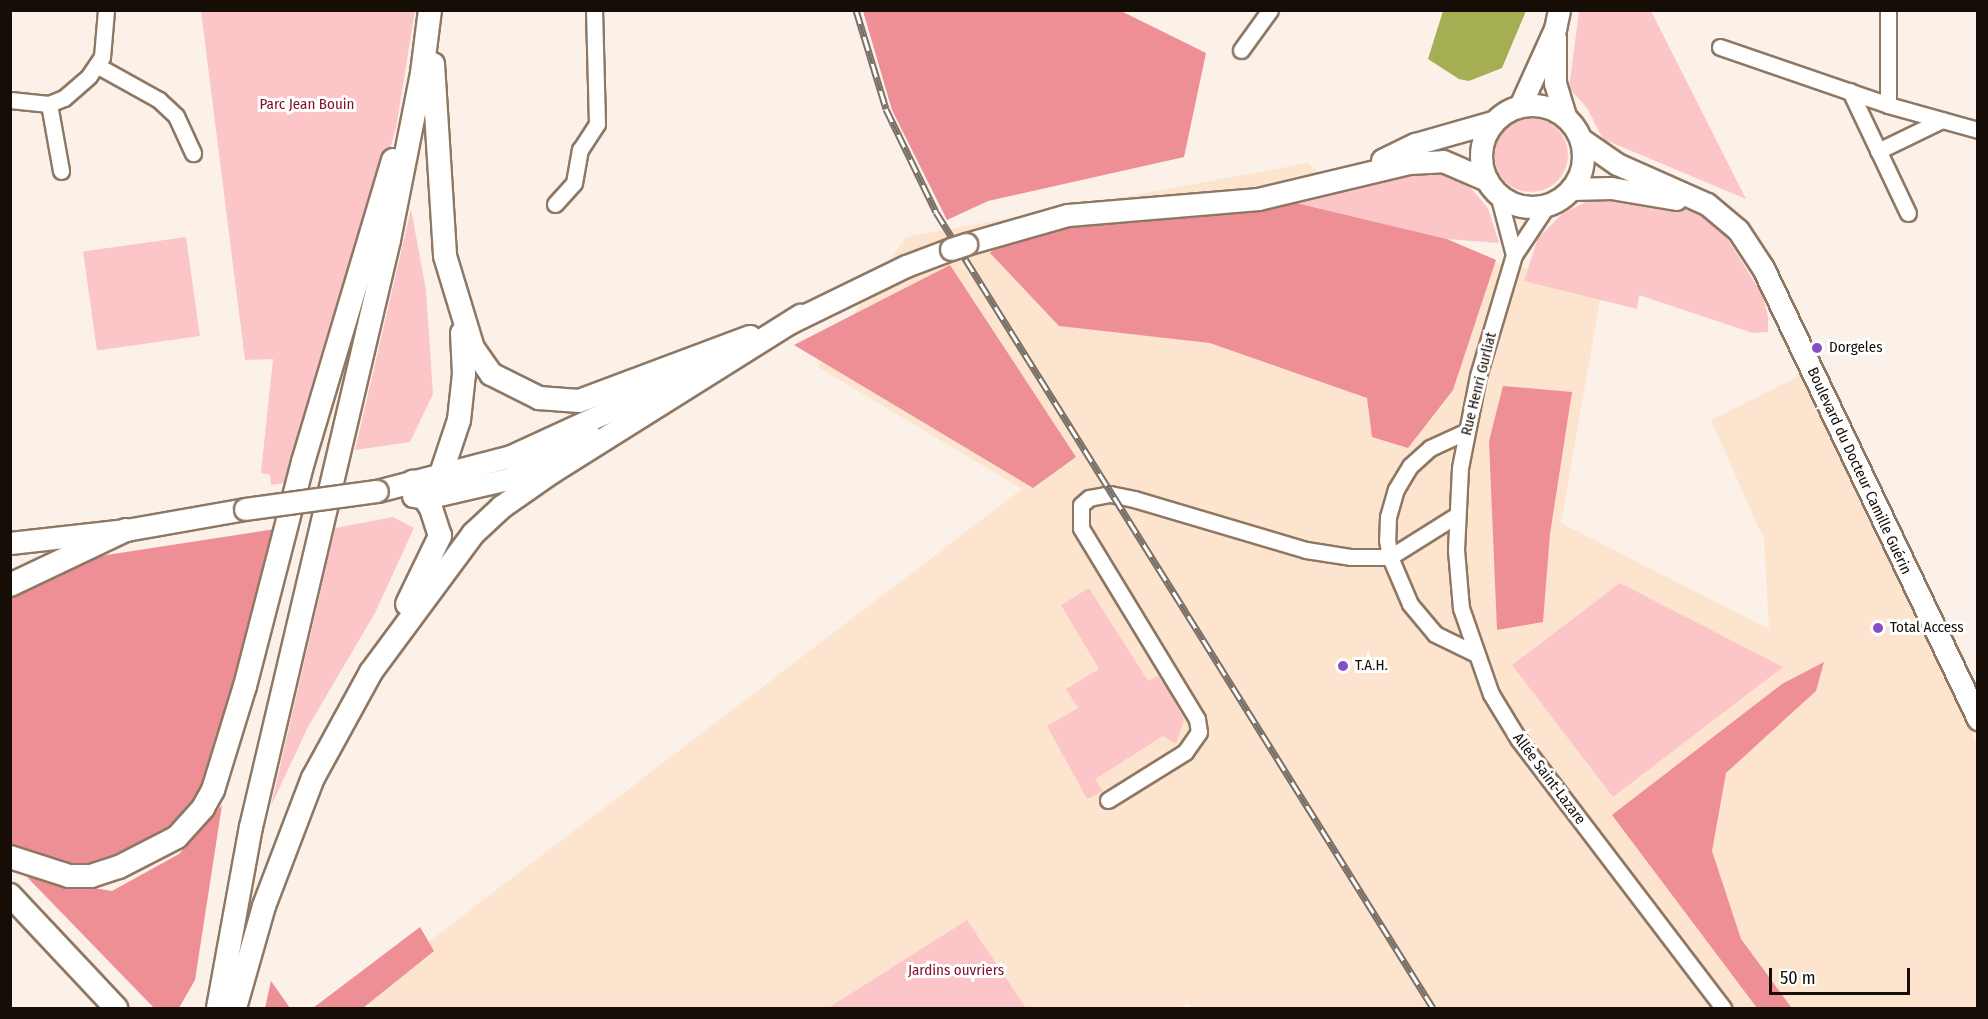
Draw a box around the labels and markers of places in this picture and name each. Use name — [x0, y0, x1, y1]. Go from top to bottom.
place label: Dorgeles — [1829, 339, 1883, 357]
marker: Dorgeles — [1810, 341, 1824, 355]
place label: Total Access — [1890, 619, 1964, 637]
marker: Total Access — [1871, 621, 1885, 635]
place label: T.A.H. — [1355, 657, 1388, 675]
marker: T.A.H. — [1336, 659, 1350, 673]

